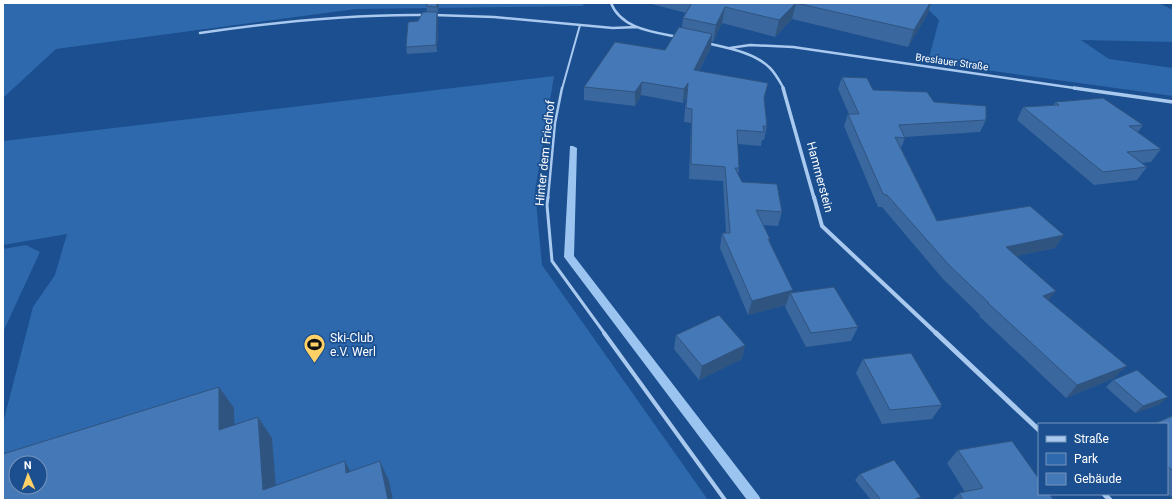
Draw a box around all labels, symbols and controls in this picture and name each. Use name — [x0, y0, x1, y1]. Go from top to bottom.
street label: Breslauer Straße — [915, 51, 989, 73]
street label: Hinter dem Friedhof — [532, 99, 558, 207]
street label: Hammerstein — [804, 140, 836, 214]
place label: Ski-Club e.V. Werl — [330, 331, 376, 359]
sports icon: Ski-Club e.V. Werl — [302, 332, 328, 365]
legend — [1038, 423, 1168, 495]
text: Straße — [1074, 432, 1109, 446]
text: Park — [1074, 452, 1099, 466]
north arrow — [8, 455, 48, 495]
text: N — [24, 459, 32, 472]
text: Gebäude — [1074, 472, 1122, 486]

